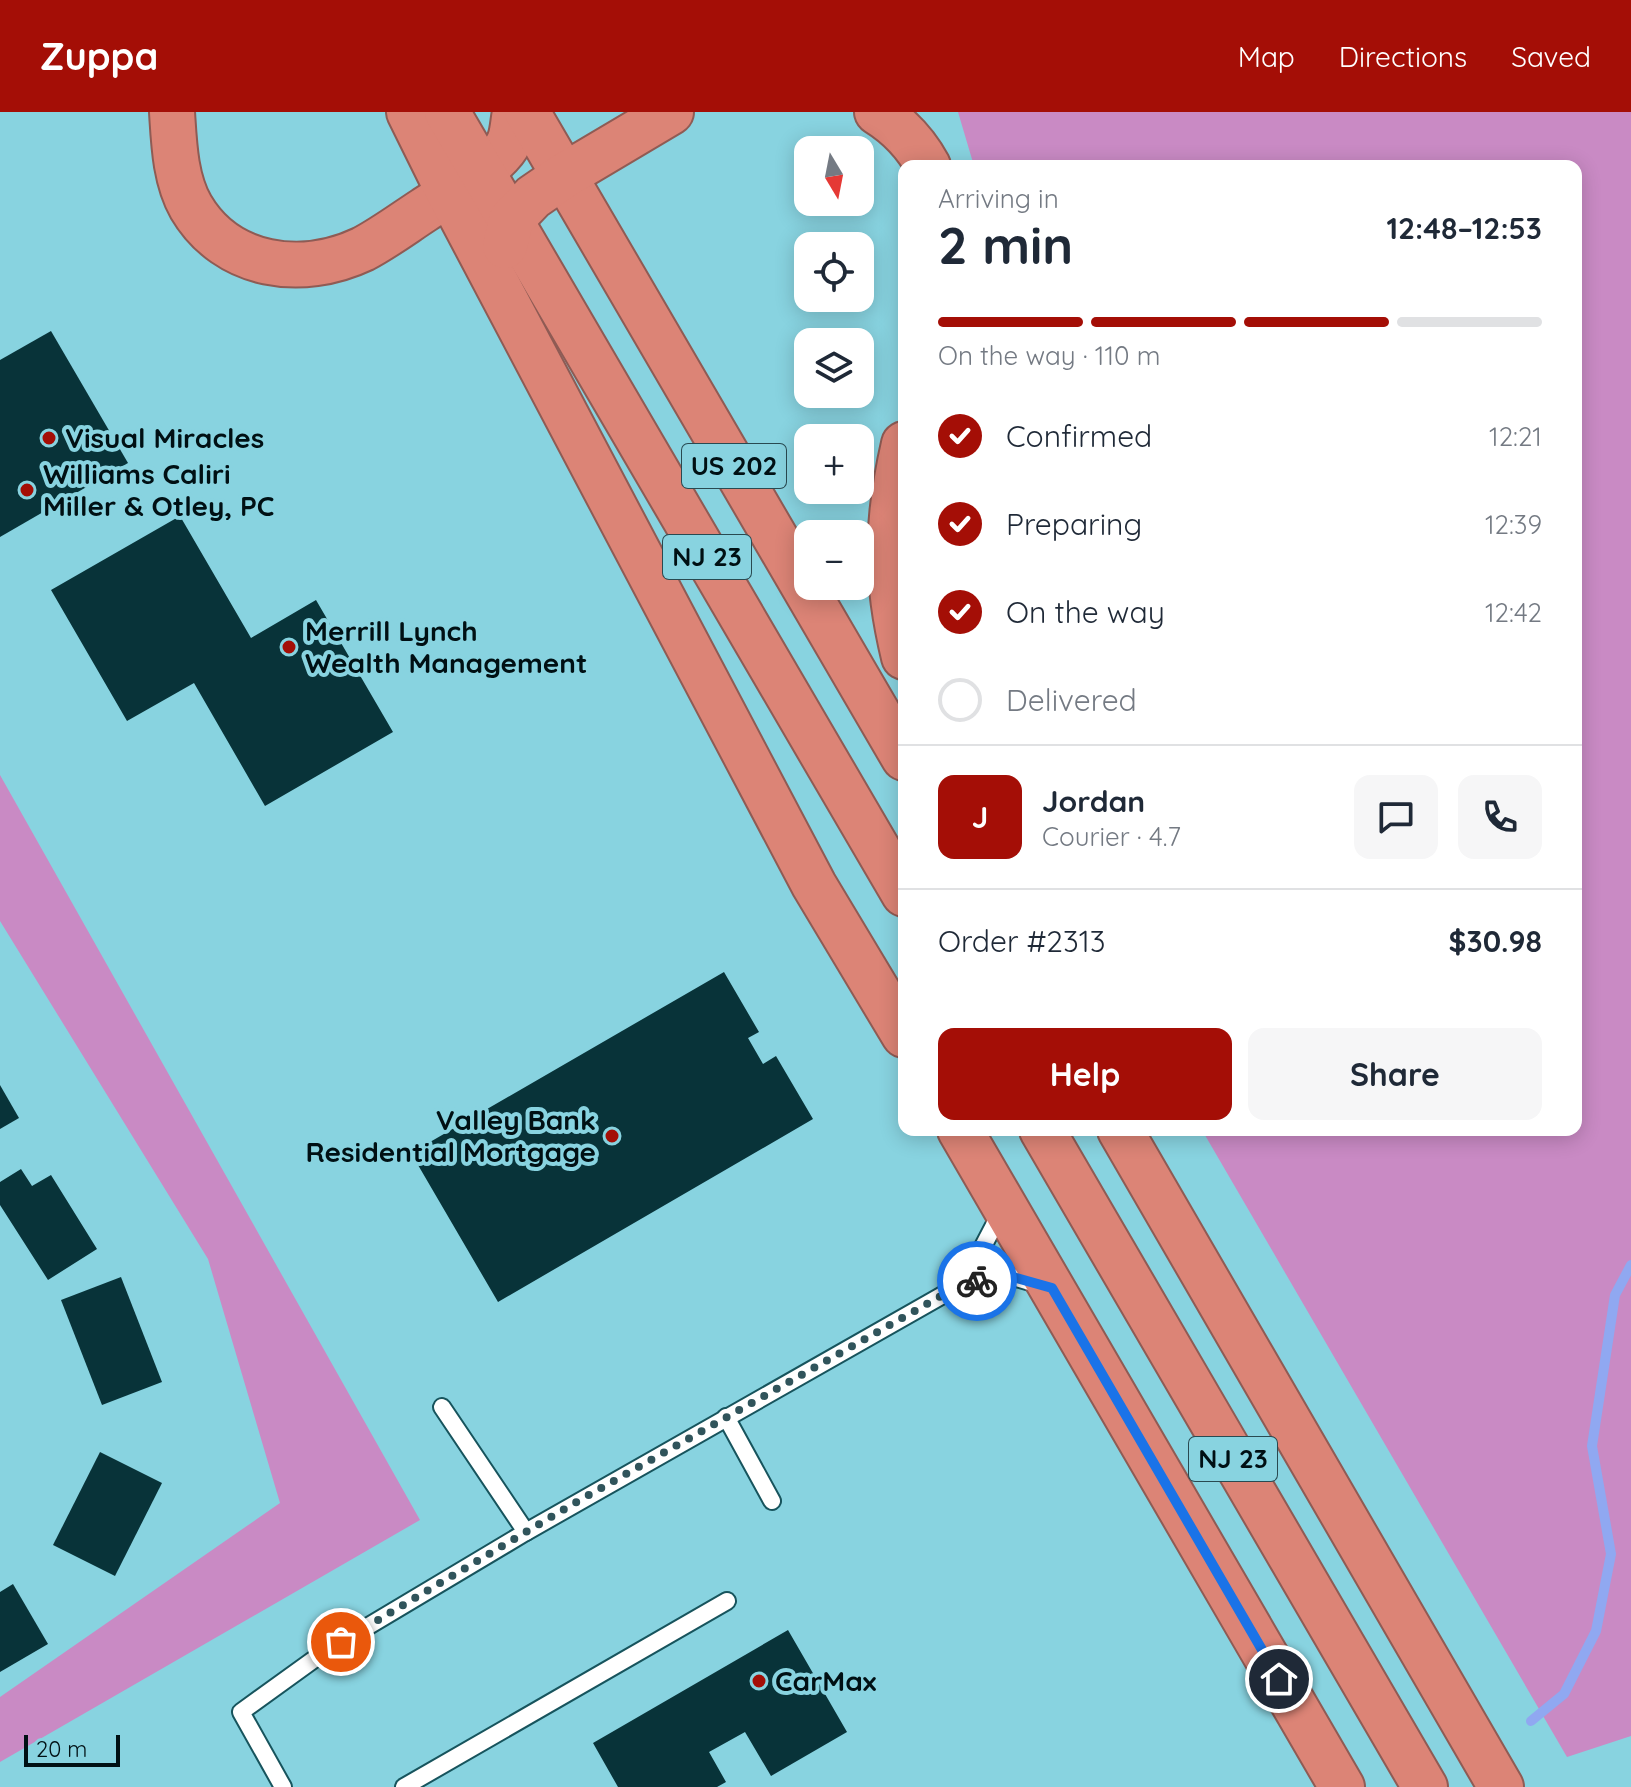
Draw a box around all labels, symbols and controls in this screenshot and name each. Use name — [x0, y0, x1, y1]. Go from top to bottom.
text: Zuppa — [40, 32, 158, 80]
text: Map — [1238, 39, 1295, 74]
text: Directions — [1339, 39, 1467, 74]
text: Saved — [1511, 39, 1591, 74]
north arrow — [794, 136, 874, 216]
map controls — [794, 136, 874, 600]
text: Arriving in — [938, 182, 1059, 215]
text: 12:48–12:53 — [1386, 209, 1542, 247]
text: 2 min — [938, 212, 1073, 277]
button: locate — [794, 232, 874, 312]
button: layers — [794, 328, 874, 408]
text: On the way · 110 m — [938, 339, 1160, 372]
icon: check — [938, 414, 982, 458]
text: Confirmed — [1006, 417, 1152, 455]
place label: Visual Miracles — [65, 420, 264, 455]
text: 12:21 — [1489, 420, 1542, 453]
button: + — [794, 424, 874, 504]
marker: Visual Miracles — [40, 429, 58, 447]
road number: US 202 — [682, 444, 786, 488]
place label: Williams Caliri Miller & Otley, PC — [43, 456, 274, 523]
marker: Williams Caliri Miller & Otley, PC — [18, 481, 36, 499]
icon: check — [938, 502, 982, 546]
text: Preparing — [1006, 505, 1142, 543]
text: 12:39 — [1485, 508, 1542, 541]
button: − — [794, 520, 874, 600]
road number: NJ 23 — [663, 535, 751, 579]
icon: check — [938, 590, 982, 634]
text: On the way — [1006, 593, 1165, 631]
text: 12:42 — [1485, 596, 1542, 629]
place label: Merrill Lynch Wealth Management — [305, 613, 587, 680]
marker: Merrill Lynch Wealth Management — [280, 638, 298, 656]
text: Delivered — [1006, 681, 1137, 719]
button: chat — [1354, 775, 1438, 859]
button: phone — [1458, 775, 1542, 859]
text: Jordan — [1042, 782, 1145, 820]
text: J — [972, 798, 988, 836]
text: Courier · 4.7 — [1042, 820, 1181, 853]
text: Order #2313 — [938, 922, 1106, 960]
text: $30.98 — [1449, 922, 1542, 960]
button: Help — [938, 1028, 1232, 1120]
button: Share — [1248, 1028, 1542, 1120]
place label: Valley Bank Residential Mortgage — [305, 1102, 596, 1169]
marker: Valley Bank Residential Mortgage — [603, 1127, 621, 1145]
courier — [937, 1241, 1017, 1321]
icon: bike — [955, 1259, 999, 1303]
road number: NJ 23 — [1189, 1437, 1277, 1481]
pin — [307, 1608, 375, 1676]
icon: bag — [319, 1620, 363, 1664]
pin — [1245, 1645, 1313, 1713]
icon: home — [1257, 1657, 1301, 1701]
place label: CarMax — [775, 1663, 877, 1698]
marker: CarMax — [750, 1672, 768, 1690]
scale bar — [24, 1731, 120, 1767]
text: 20 m — [36, 1735, 87, 1763]

